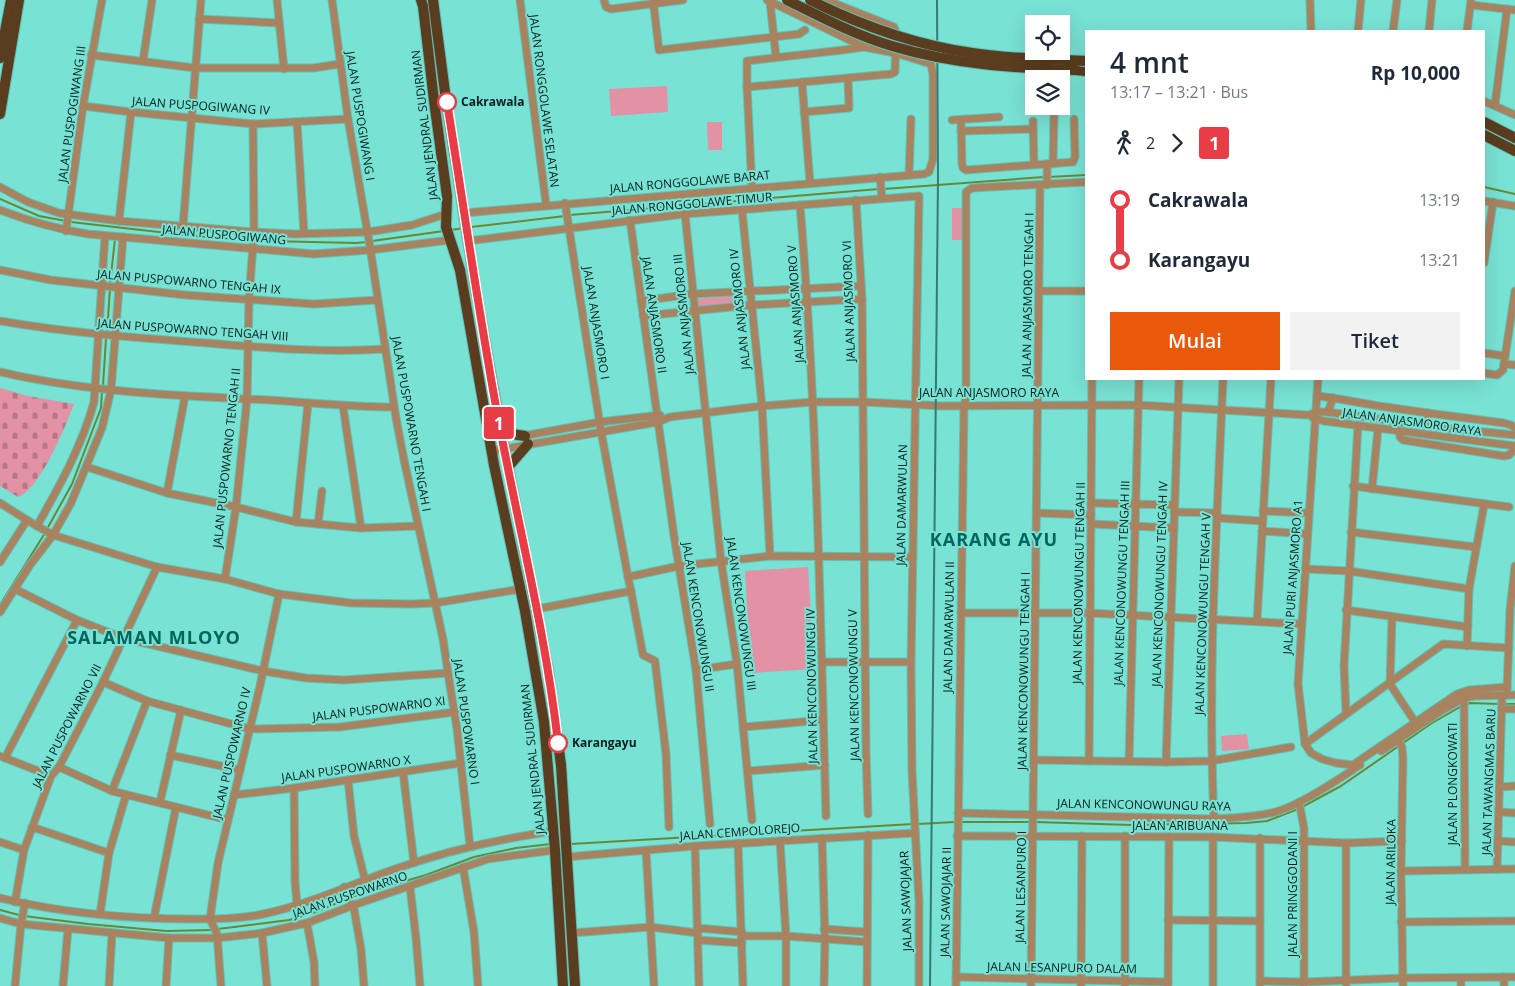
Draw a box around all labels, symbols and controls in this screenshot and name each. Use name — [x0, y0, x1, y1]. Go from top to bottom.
street label: JALAN RONGGOLAWE SELATAN — [525, 12, 564, 189]
map controls — [1025, 15, 1070, 115]
button: locate — [1025, 15, 1070, 60]
text: 4 mnt — [1110, 43, 1189, 81]
street label: JALAN PUSPOGIWANG III — [53, 45, 89, 184]
street label: JALAN PUSPOGIWANG I — [342, 49, 379, 182]
street label: JALAN JENDRAL SUDIRMAN — [407, 49, 442, 202]
text: Rp 10,000 — [1371, 60, 1460, 86]
button: layers — [1025, 70, 1070, 115]
text: 13:17 – 13:21 · Bus — [1110, 81, 1248, 103]
street label: JALAN PUSPOGIWANG IV — [131, 92, 271, 119]
marker: Cakrawala — [437, 92, 457, 112]
place label: Cakrawala — [461, 93, 524, 110]
icon: walk — [1110, 129, 1138, 157]
icon: forward — [1163, 129, 1191, 157]
text: 1 — [1209, 131, 1219, 155]
text: 2 — [1146, 132, 1155, 154]
street label: JALAN RONGGOLAWE BARAT — [608, 166, 771, 197]
text: Cakrawala — [1148, 187, 1248, 213]
street label: JALAN RONGGOLAWE TIMUR — [610, 188, 773, 219]
text: 13:19 — [1419, 189, 1460, 211]
street label: JALAN ANJASMORO TENGAH I — [1018, 212, 1037, 379]
street label: JALAN PUSPOGIWANG — [160, 221, 287, 248]
street label: JALAN ANJASMORO VI — [838, 240, 859, 363]
street label: JALAN ANJASMORO V — [783, 244, 808, 364]
street label: JALAN ANJASMORO IV — [725, 247, 754, 371]
text: Karangayu — [1148, 247, 1250, 273]
text: 13:21 — [1419, 249, 1460, 271]
street label: JALAN ANJASMORO III — [669, 253, 698, 376]
street label: JALAN ANJASMORO II — [638, 255, 671, 374]
street label: JALAN ANJASMORO I — [579, 264, 614, 381]
street label: JALAN PUSPOWARNO TENGAH IX — [95, 265, 282, 298]
button: Mulai — [1110, 312, 1280, 370]
button: Tiket — [1290, 312, 1460, 370]
street label: JALAN PUSPOWARNO TENGAH VIII — [96, 314, 289, 345]
street label: JALAN PUSPOWARNO TENGAH I — [388, 334, 435, 513]
street label: JALAN PUSPOWARNO TENGAH II — [208, 367, 244, 550]
street label: JALAN ANJASMORO RAYA — [918, 384, 1059, 401]
street label: JALAN ANJASMORO RAYA — [1341, 403, 1483, 440]
line badge: 1 — [483, 407, 515, 439]
text: 1 — [494, 411, 504, 435]
street label: JALAN DAMARWULAN — [892, 444, 911, 567]
street label: JALAN KENCONOWUNGU TENGAH III — [1109, 480, 1134, 687]
street label: JALAN KENCONOWUNGU TENGAH IV — [1147, 480, 1172, 688]
street label: JALAN KENCONOWUNGU TENGAH II — [1068, 482, 1089, 685]
street label: JALAN PURI ANJASMORO A1 — [1279, 499, 1306, 656]
street label: JALAN KENCONOWUNGU TENGAH V — [1190, 512, 1215, 716]
district label: KARANG AYU — [930, 527, 1058, 551]
street label: JALAN KENCONOWUNGU III — [722, 535, 761, 692]
street label: JALAN KENCONOWUNGU II — [678, 540, 719, 693]
street label: JALAN DAMARWULAN II — [939, 561, 958, 694]
street label: JALAN KENCONOWUNGU TENGAH I — [1013, 572, 1034, 771]
street label: JALAN KENCONOWUNGU IV — [802, 607, 821, 765]
street label: JALAN KENCONOWUNGU V — [844, 608, 863, 762]
district label: SALAMAN MLOYO — [67, 625, 241, 649]
street label: JALAN PUSPOWARNO I — [449, 657, 484, 786]
street label: JALAN PUSPOWARNO VII — [27, 661, 105, 792]
street label: JALAN JENDRAL SUDIRMAN — [516, 683, 549, 836]
street label: JALAN PUSPOWARNO IV — [208, 685, 255, 821]
street label: JALAN PUSPOWARNO XI — [311, 692, 446, 725]
street label: JALAN TAWANGMAS BARU — [1477, 708, 1500, 857]
street label: JALAN PLONGKOWATI — [1444, 723, 1461, 846]
marker: Karangayu — [548, 733, 568, 753]
place label: Karangayu — [572, 734, 637, 751]
street label: JALAN PUSPOWARNO X — [279, 751, 412, 786]
street label: JALAN KENCONOWUNGU RAYA — [1056, 794, 1231, 815]
street label: JALAN ARIBUANA — [1131, 817, 1228, 834]
street label: JALAN CEMPOLOREJO — [678, 819, 801, 844]
street label: JALAN ARILOKA — [1381, 819, 1400, 906]
street label: JALAN LESANPURO I — [1011, 831, 1030, 944]
street label: JALAN PRINGGODANI I — [1284, 831, 1301, 958]
street label: JALAN SAWOJAJAR II — [936, 847, 955, 958]
street label: JALAN SAWOJAJAR — [895, 850, 916, 953]
street label: JALAN PUSPOWARNO — [289, 867, 410, 922]
street label: JALAN LESANPURO DALAM — [986, 958, 1137, 977]

